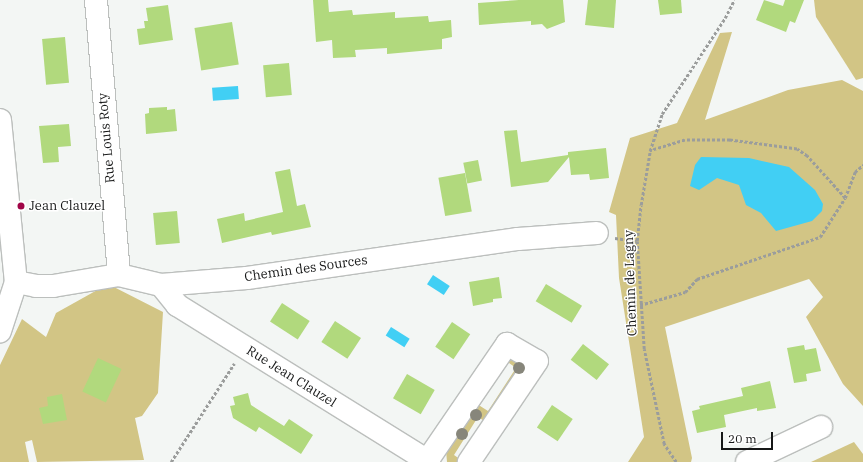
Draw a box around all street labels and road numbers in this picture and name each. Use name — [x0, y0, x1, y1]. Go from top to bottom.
street label: Rue Louis Roty — [95, 92, 119, 184]
street label: Chemin de Lagny — [621, 230, 641, 336]
street label: Chemin des Sources — [243, 253, 369, 285]
street label: Rue Jean Clauzel — [243, 343, 339, 411]

